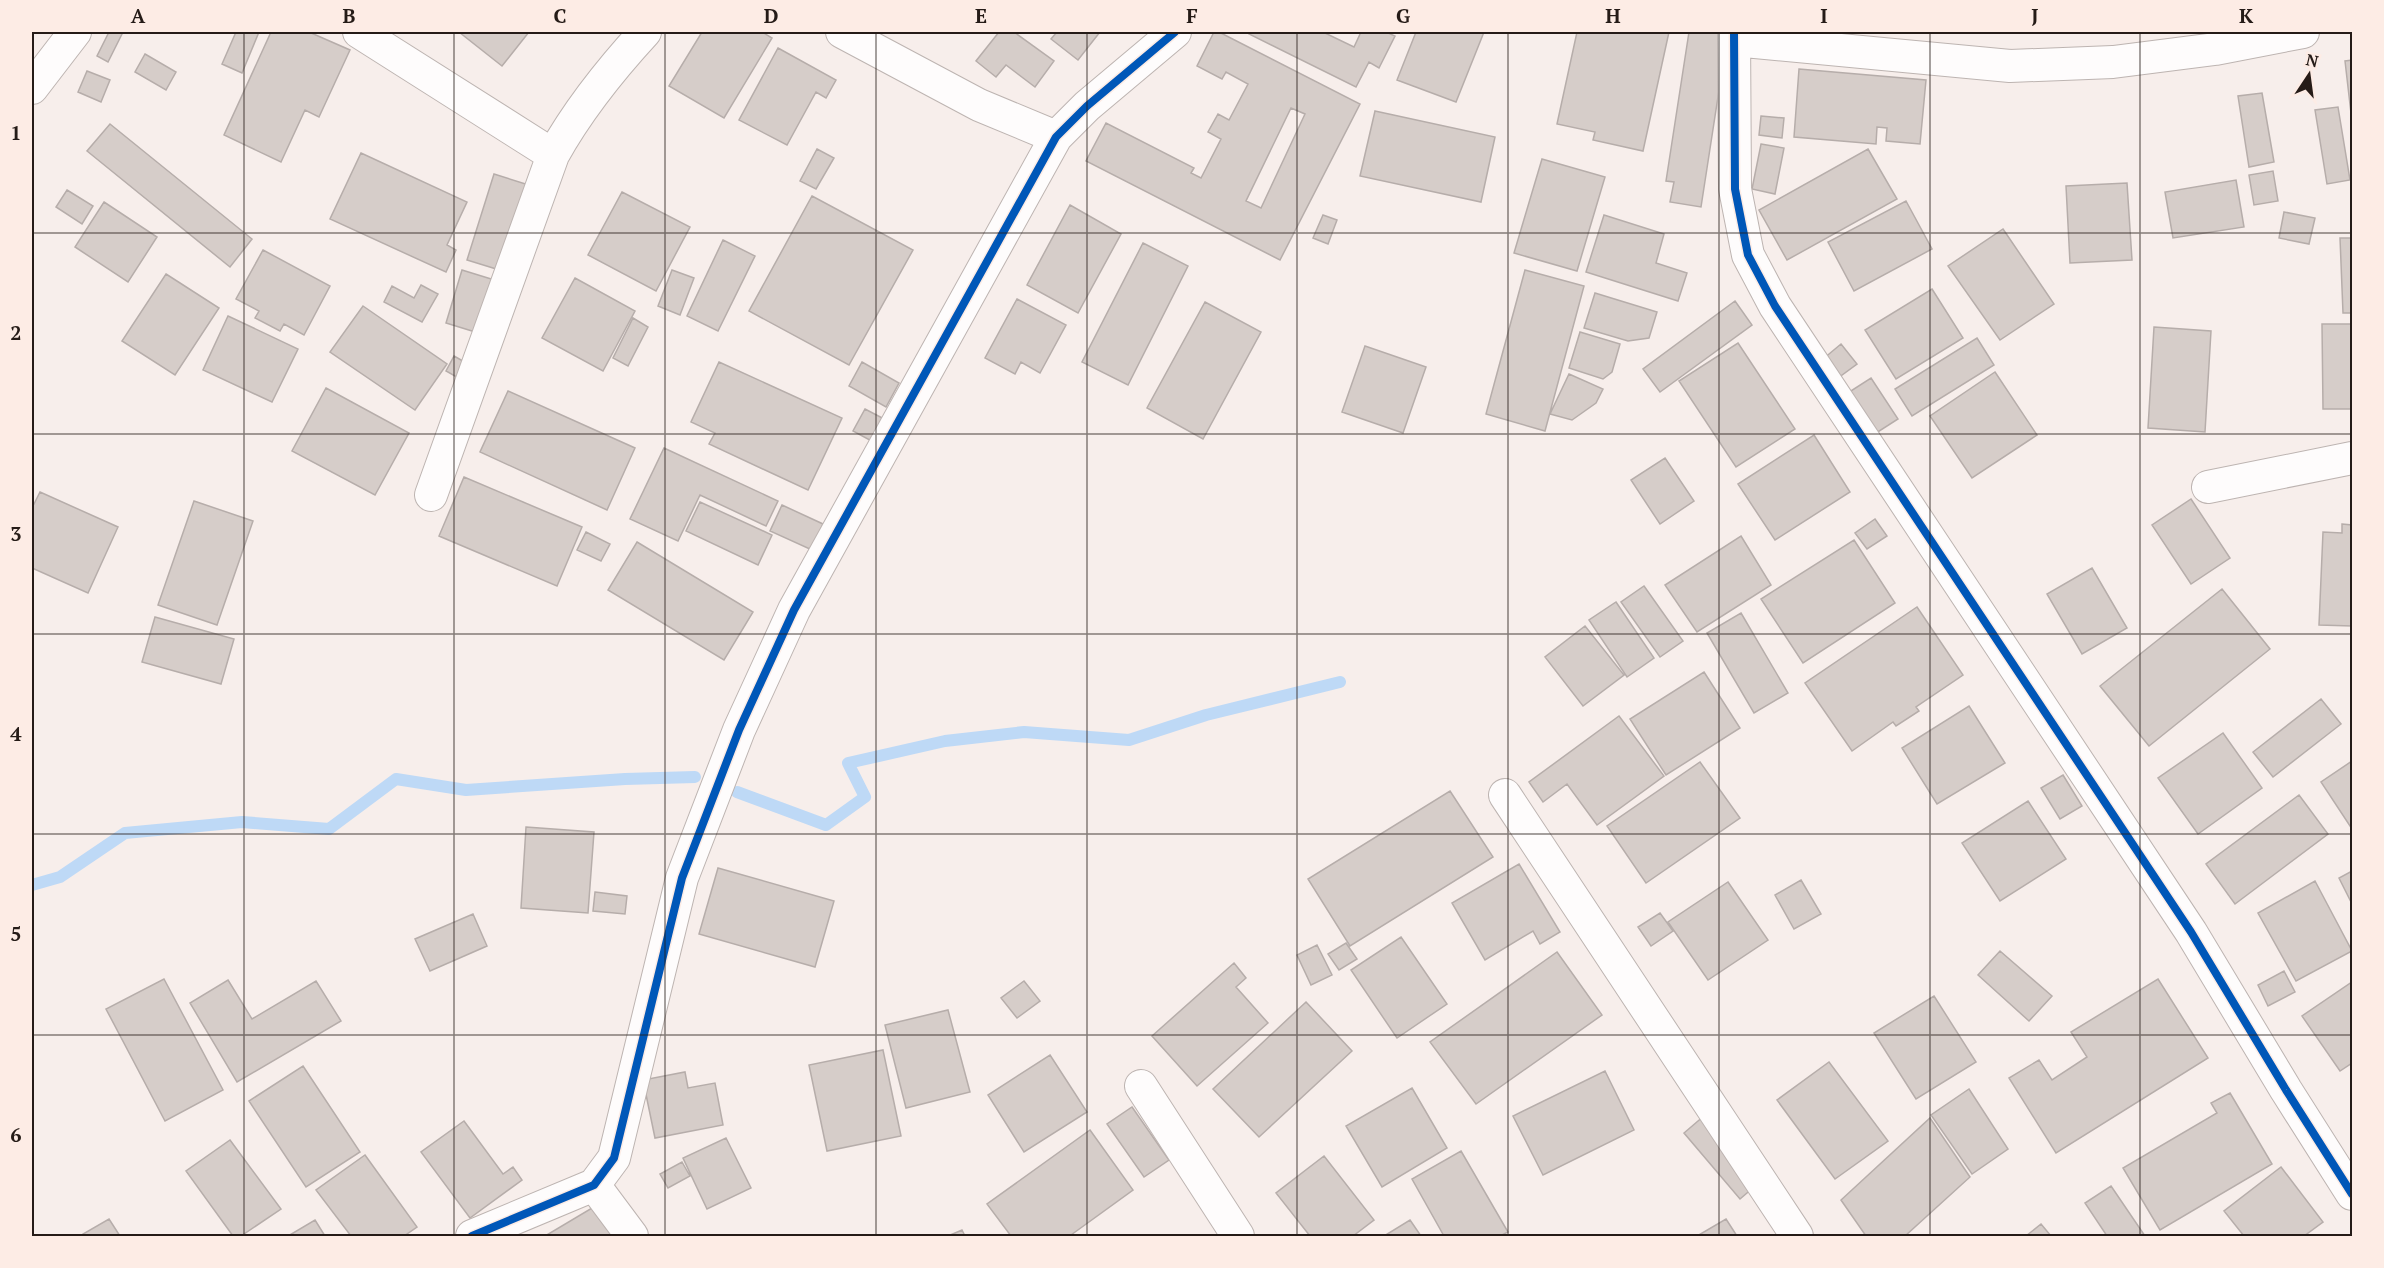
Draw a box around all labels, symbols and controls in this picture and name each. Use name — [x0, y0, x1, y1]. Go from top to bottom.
text: A — [131, 2, 146, 29]
text: B — [343, 2, 356, 29]
text: C — [553, 2, 567, 29]
text: D — [764, 2, 778, 29]
text: E — [975, 2, 987, 29]
text: F — [1186, 2, 1198, 29]
text: G — [1396, 2, 1410, 29]
text: H — [1605, 2, 1621, 29]
text: I — [1820, 2, 1828, 29]
text: J — [2031, 2, 2039, 29]
text: K — [2239, 2, 2254, 29]
north arrow — [2279, 45, 2339, 105]
text: N — [2304, 48, 2321, 72]
text: 1 — [10, 119, 22, 146]
text: 2 — [10, 319, 22, 346]
text: 3 — [10, 520, 22, 547]
text: 4 — [10, 720, 22, 747]
text: 5 — [10, 920, 22, 947]
text: 6 — [10, 1121, 22, 1148]

